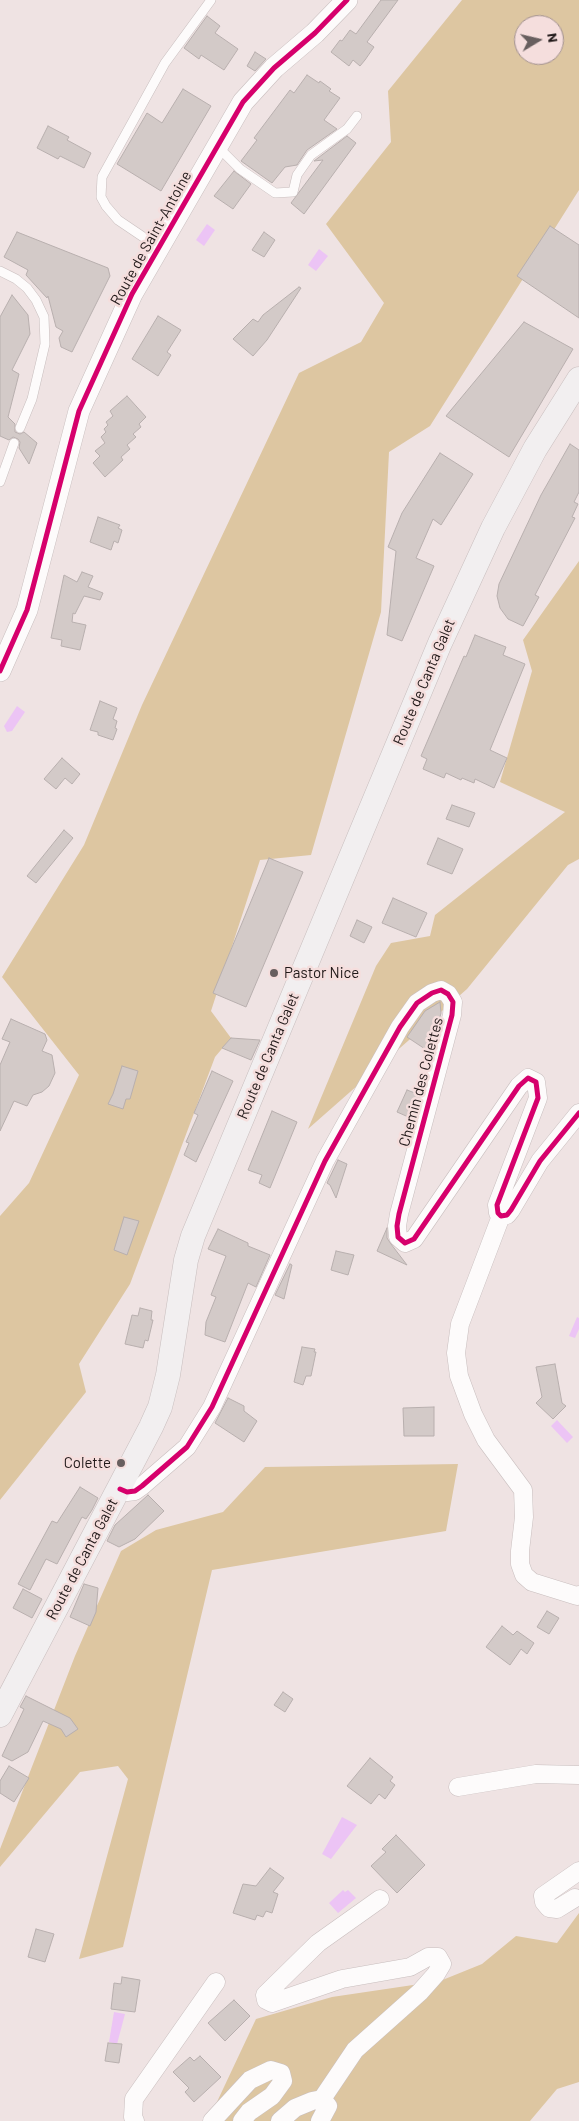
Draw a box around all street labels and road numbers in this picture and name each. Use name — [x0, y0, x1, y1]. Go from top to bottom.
street label: Route de Saint-Antoine — [107, 168, 195, 308]
street label: Route de Canta Galet — [389, 616, 459, 748]
street label: Route de Canta Galet — [233, 990, 303, 1122]
street label: Chemin des Colettes — [395, 1015, 447, 1149]
street label: Route de Canta Galet — [42, 1495, 122, 1623]

